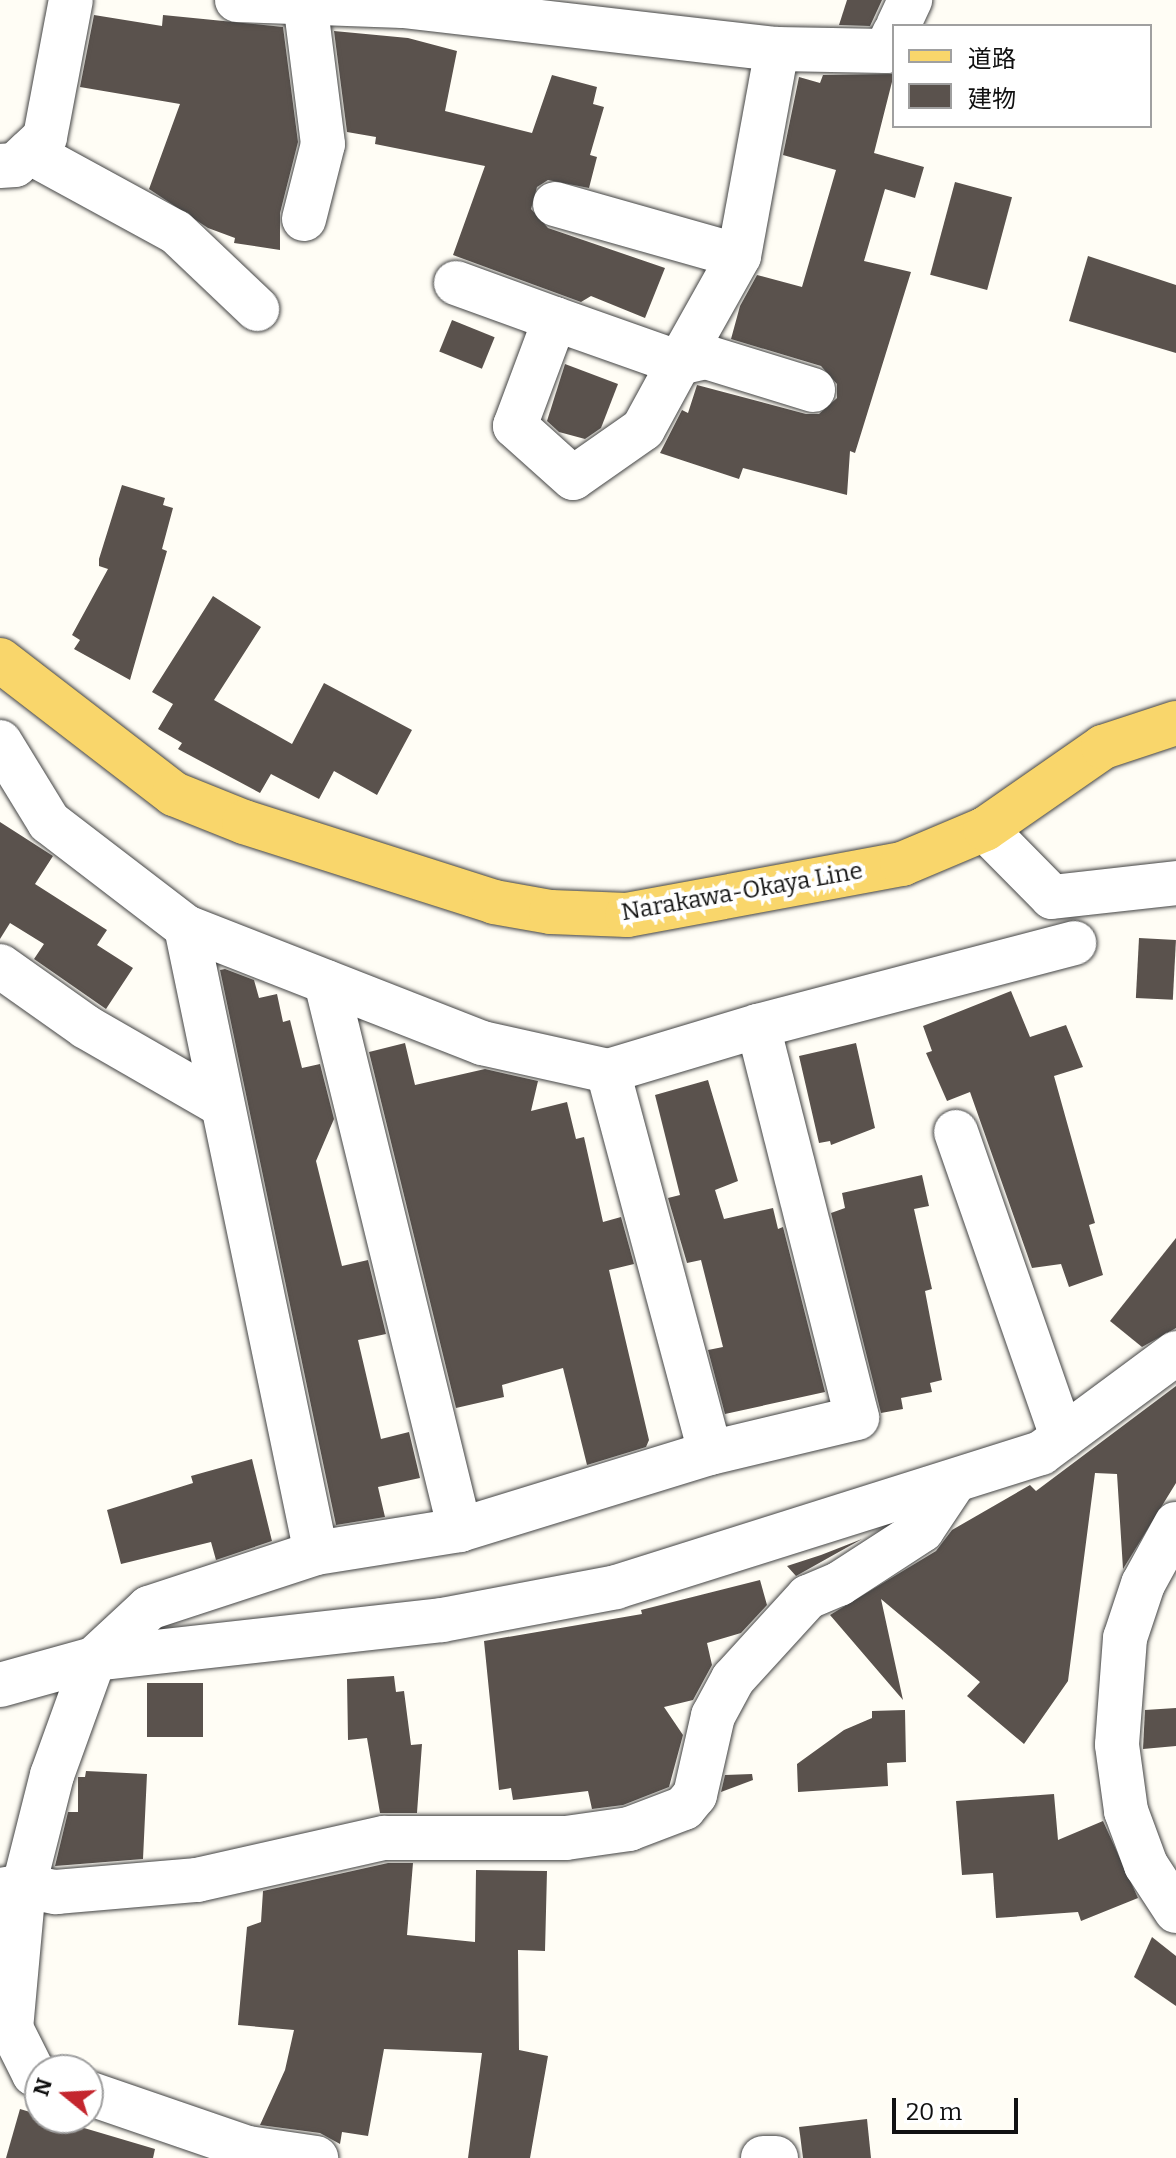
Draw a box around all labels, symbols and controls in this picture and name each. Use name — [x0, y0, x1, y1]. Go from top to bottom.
legend — [892, 24, 1152, 128]
text: 道路 — [968, 45, 1016, 73]
text: 建物 — [968, 85, 1016, 113]
street label: Narakawa-Okaya Line — [619, 857, 865, 927]
north arrow — [24, 2054, 104, 2134]
text: N — [27, 2075, 58, 2099]
scale bar — [896, 2082, 1022, 2132]
text: 20 m — [906, 2098, 962, 2126]

